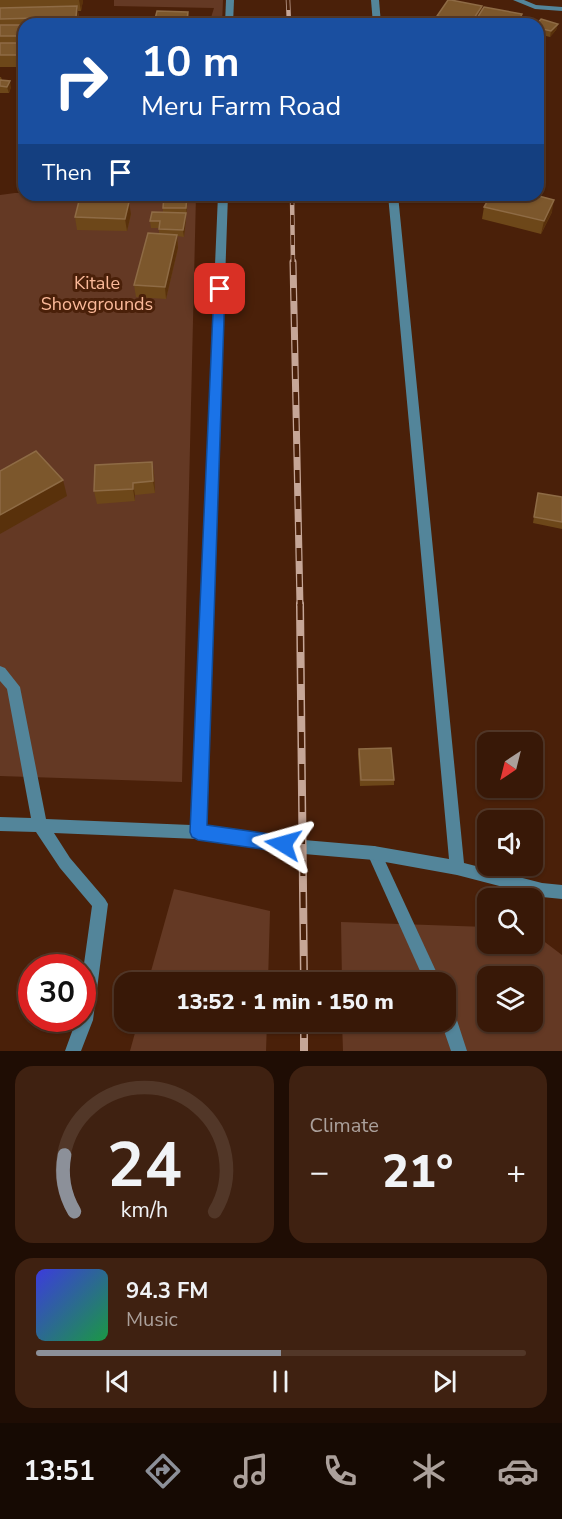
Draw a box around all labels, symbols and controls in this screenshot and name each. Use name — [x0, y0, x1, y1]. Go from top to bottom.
text: 10 m — [141, 34, 240, 91]
icon: right — [42, 42, 120, 120]
text: Meru Farm Road — [141, 88, 341, 125]
icon: arrive — [104, 156, 137, 189]
text: Then — [42, 158, 92, 188]
pin — [194, 263, 245, 314]
park label: Kitale Showgrounds — [41, 271, 153, 316]
icon: arrive — [203, 272, 236, 305]
north arrow — [477, 732, 543, 798]
map controls — [477, 732, 543, 1032]
button: sound — [477, 810, 543, 876]
position arrow — [251, 812, 315, 876]
button: search — [477, 888, 543, 954]
speed limit sign: 30 — [18, 954, 96, 1032]
button: layers — [477, 966, 543, 1032]
text: 13:52 · 1 min · 150 m — [176, 987, 394, 1017]
text: Climate — [310, 1112, 379, 1139]
text: 24 — [107, 1123, 182, 1208]
text: 21° — [382, 1142, 453, 1203]
text: − — [310, 1150, 329, 1195]
text: + — [506, 1150, 526, 1195]
text: km/h — [121, 1195, 168, 1225]
text: 94.3 FM — [126, 1276, 208, 1306]
text: Music — [126, 1306, 178, 1333]
icon: previous — [101, 1365, 134, 1398]
icon: pause — [264, 1365, 297, 1398]
icon: next — [428, 1365, 461, 1398]
icon: directions — [142, 1450, 184, 1492]
icon: music — [230, 1450, 272, 1492]
icon: phone — [319, 1450, 361, 1492]
icon: climate — [408, 1450, 450, 1492]
icon: car — [497, 1450, 539, 1492]
text: 13:51 — [23, 1453, 95, 1490]

